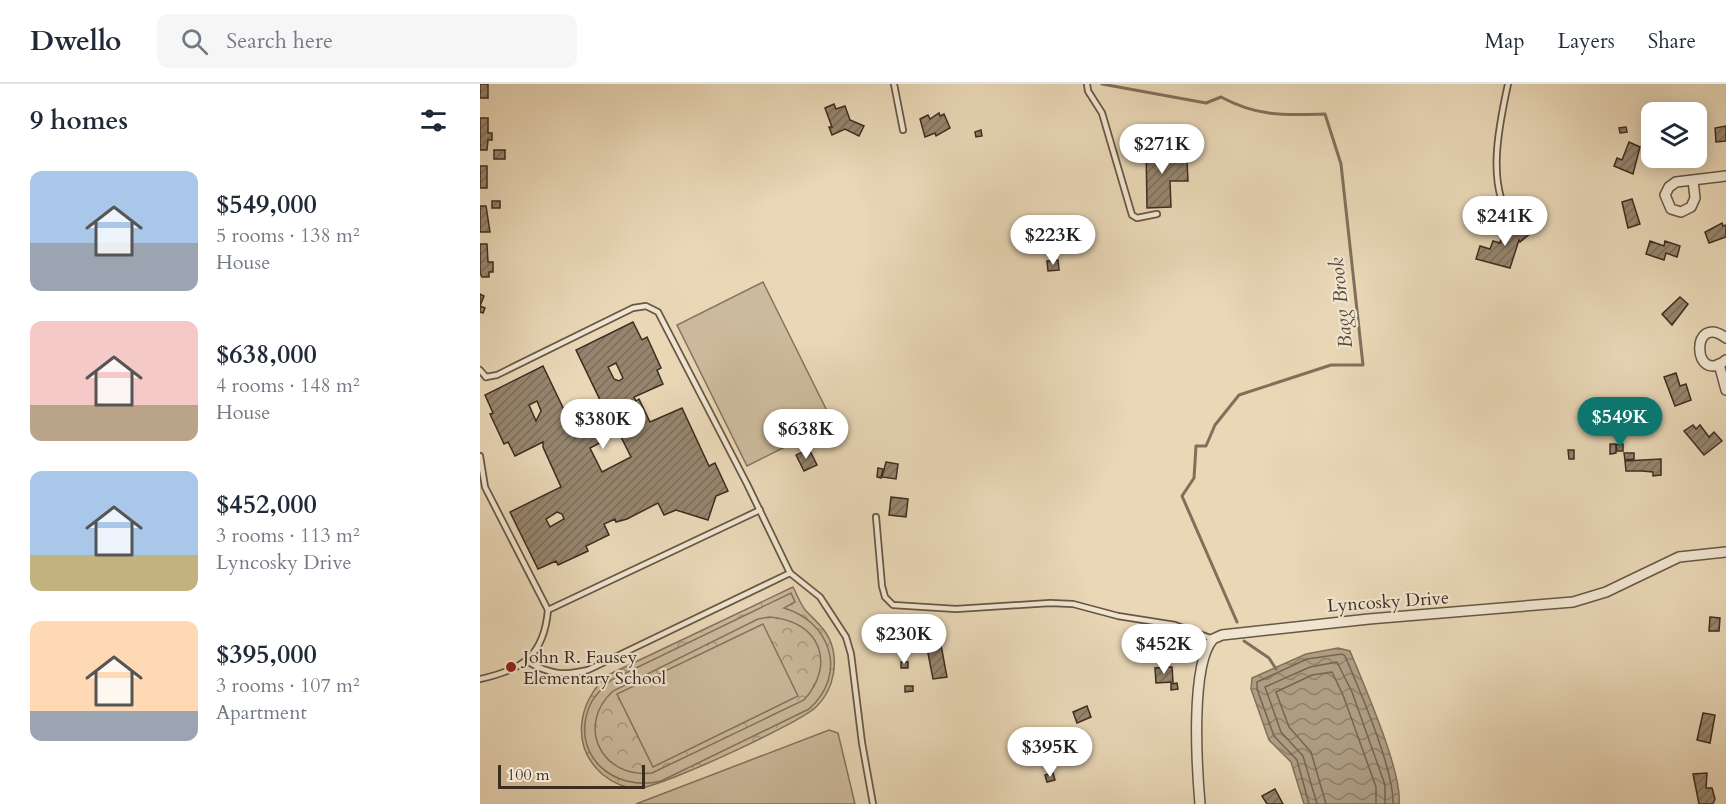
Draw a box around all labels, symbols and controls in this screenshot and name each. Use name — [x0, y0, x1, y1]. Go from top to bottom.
search box — [157, 14, 577, 68]
text: Dwello — [30, 22, 121, 60]
icon: search — [178, 25, 211, 58]
text: Search here — [226, 26, 333, 56]
text: Map — [1485, 27, 1525, 56]
text: Layers — [1558, 27, 1615, 56]
text: Share — [1648, 27, 1696, 56]
map controls — [1641, 102, 1707, 168]
button: layers — [1641, 102, 1707, 168]
text: 9 homes — [30, 103, 128, 138]
icon: filters — [417, 104, 450, 137]
pin: $271K — [1120, 124, 1204, 175]
text: $271K — [1133, 130, 1191, 157]
text: $549,000 — [216, 187, 317, 222]
icon: home — [78, 195, 150, 267]
pin: $241K — [1463, 196, 1547, 247]
text: $241K — [1476, 202, 1534, 229]
pin: $223K — [1011, 215, 1095, 266]
text: $223K — [1024, 221, 1082, 248]
text: 5 rooms · 138 m² — [216, 222, 360, 249]
text: House — [216, 249, 270, 276]
water label: Bagg Brook — [1323, 256, 1359, 350]
text: $638,000 — [216, 337, 317, 372]
icon: home — [78, 345, 150, 417]
text: 4 rooms · 148 m² — [216, 372, 360, 399]
pin: $549K — [1578, 397, 1662, 448]
text: House — [216, 399, 270, 426]
pin: $380K — [561, 399, 645, 450]
text: $549K — [1591, 403, 1649, 430]
text: $380K — [574, 405, 632, 432]
pin: $638K — [764, 409, 848, 460]
text: $638K — [777, 415, 835, 442]
text: $452,000 — [216, 487, 317, 522]
icon: home — [78, 495, 150, 567]
text: 3 rooms · 113 m² — [216, 522, 360, 549]
text: Lyncosky Drive — [216, 549, 352, 576]
street label: Lyncosky Drive — [1326, 585, 1450, 619]
pin: $230K — [862, 614, 946, 665]
text: $230K — [875, 620, 933, 647]
pin: $452K — [1122, 624, 1206, 675]
text: $452K — [1135, 630, 1193, 657]
text: $395,000 — [216, 637, 317, 672]
icon: home — [78, 645, 150, 717]
place label: John R. Fausey Elementary School — [520, 645, 666, 691]
marker: John R. Fausey Elementary School — [504, 660, 518, 674]
text: 3 rooms · 107 m² — [216, 672, 360, 699]
text: Apartment — [216, 699, 307, 726]
pin: $395K — [1008, 727, 1092, 778]
text: $395K — [1021, 733, 1079, 760]
scale bar — [498, 762, 645, 790]
text: 100 m — [507, 764, 549, 786]

